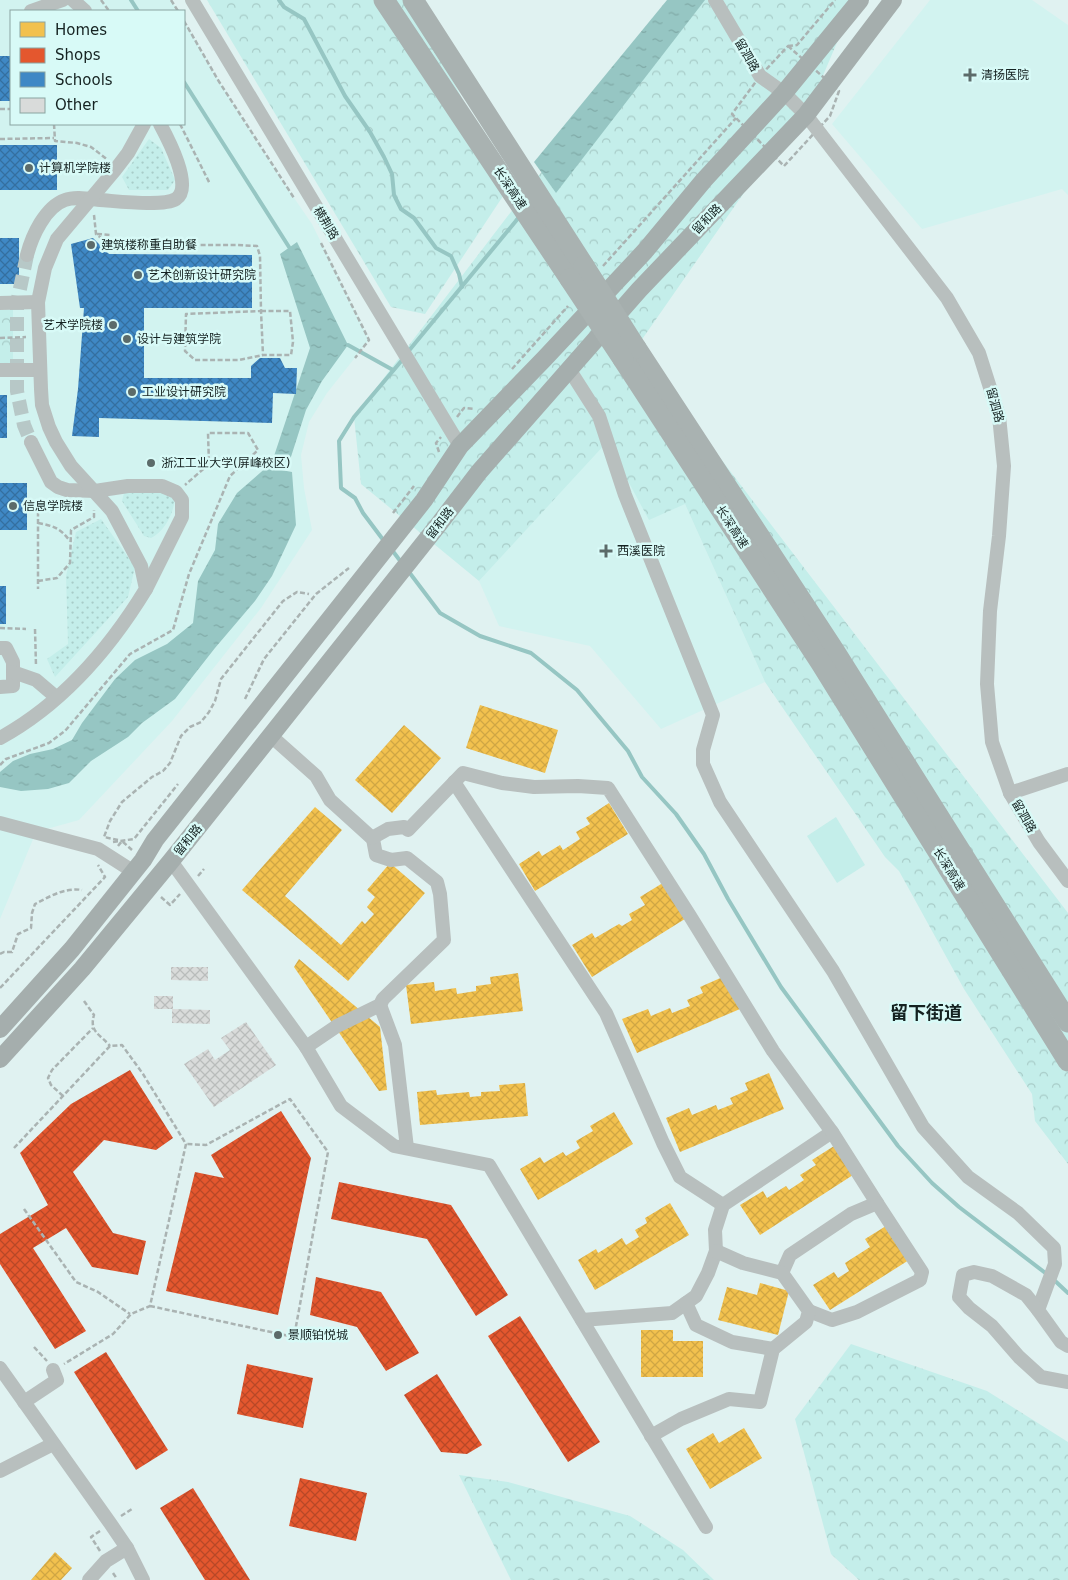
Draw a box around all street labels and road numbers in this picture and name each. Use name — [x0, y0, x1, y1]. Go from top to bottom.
street label: 留泗路 — [732, 36, 762, 74]
street label: 长深高速 — [491, 164, 529, 212]
street label: 留和路 — [689, 201, 725, 237]
street label: 横荆路 — [311, 204, 341, 242]
street label: 留泗路 — [984, 386, 1006, 424]
street label: 长深高速 — [713, 503, 751, 551]
street label: 留和路 — [423, 505, 457, 541]
street label: 留泗路 — [1009, 797, 1039, 835]
street label: 留和路 — [171, 822, 205, 858]
street label: 长深高速 — [930, 845, 968, 893]

